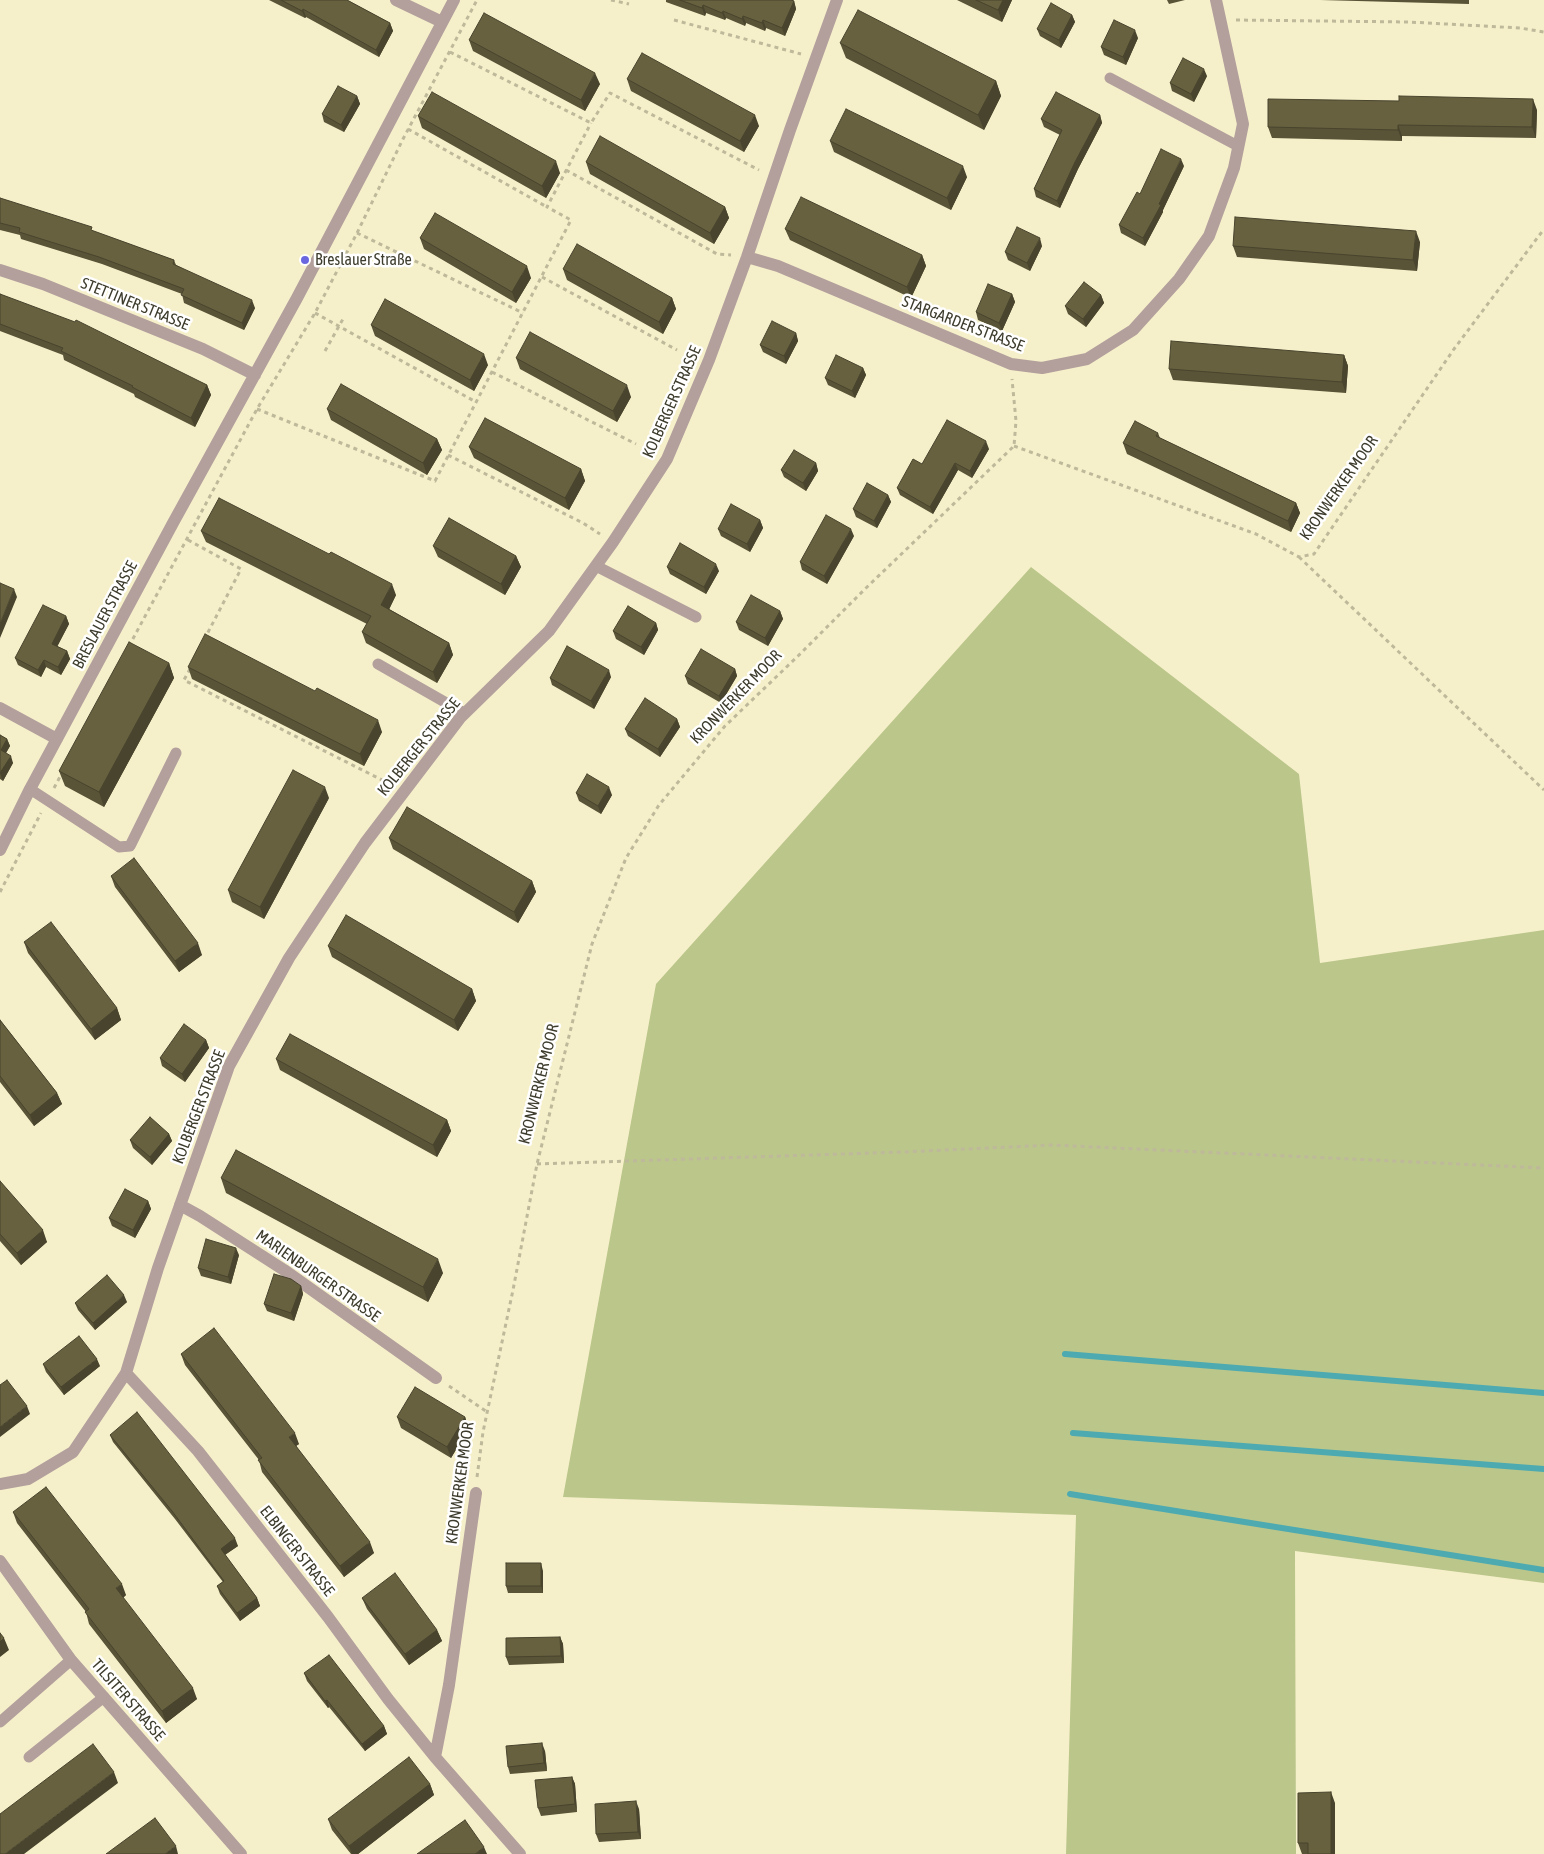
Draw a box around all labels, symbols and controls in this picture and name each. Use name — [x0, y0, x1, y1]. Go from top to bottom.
place label: Breslauer Straße — [315, 250, 412, 270]
marker: Breslauer Straße — [299, 254, 311, 266]
street label: STETTINER STRASSE — [78, 274, 192, 334]
street label: STARGARDER STRASSE — [899, 292, 1027, 356]
street label: KOLBERGER STRASSE — [639, 343, 705, 461]
street label: KRONWERKER MOOR — [1296, 432, 1382, 544]
street label: BRESLAUER STRASSE — [68, 558, 142, 672]
street label: KRONWERKER MOOR — [686, 646, 786, 748]
street label: KOLBERGER STRASSE — [374, 694, 464, 800]
street label: KRONWERKER MOOR — [515, 1022, 563, 1146]
street label: KOLBERGER STRASSE — [168, 1047, 230, 1167]
street label: MARIENBURGER STRASSE — [252, 1226, 384, 1326]
street label: KRONWERKER MOOR — [442, 1421, 478, 1545]
street label: ELBINGER STRASSE — [256, 1502, 338, 1600]
street label: TILSITER STRASSE — [87, 1655, 169, 1745]

